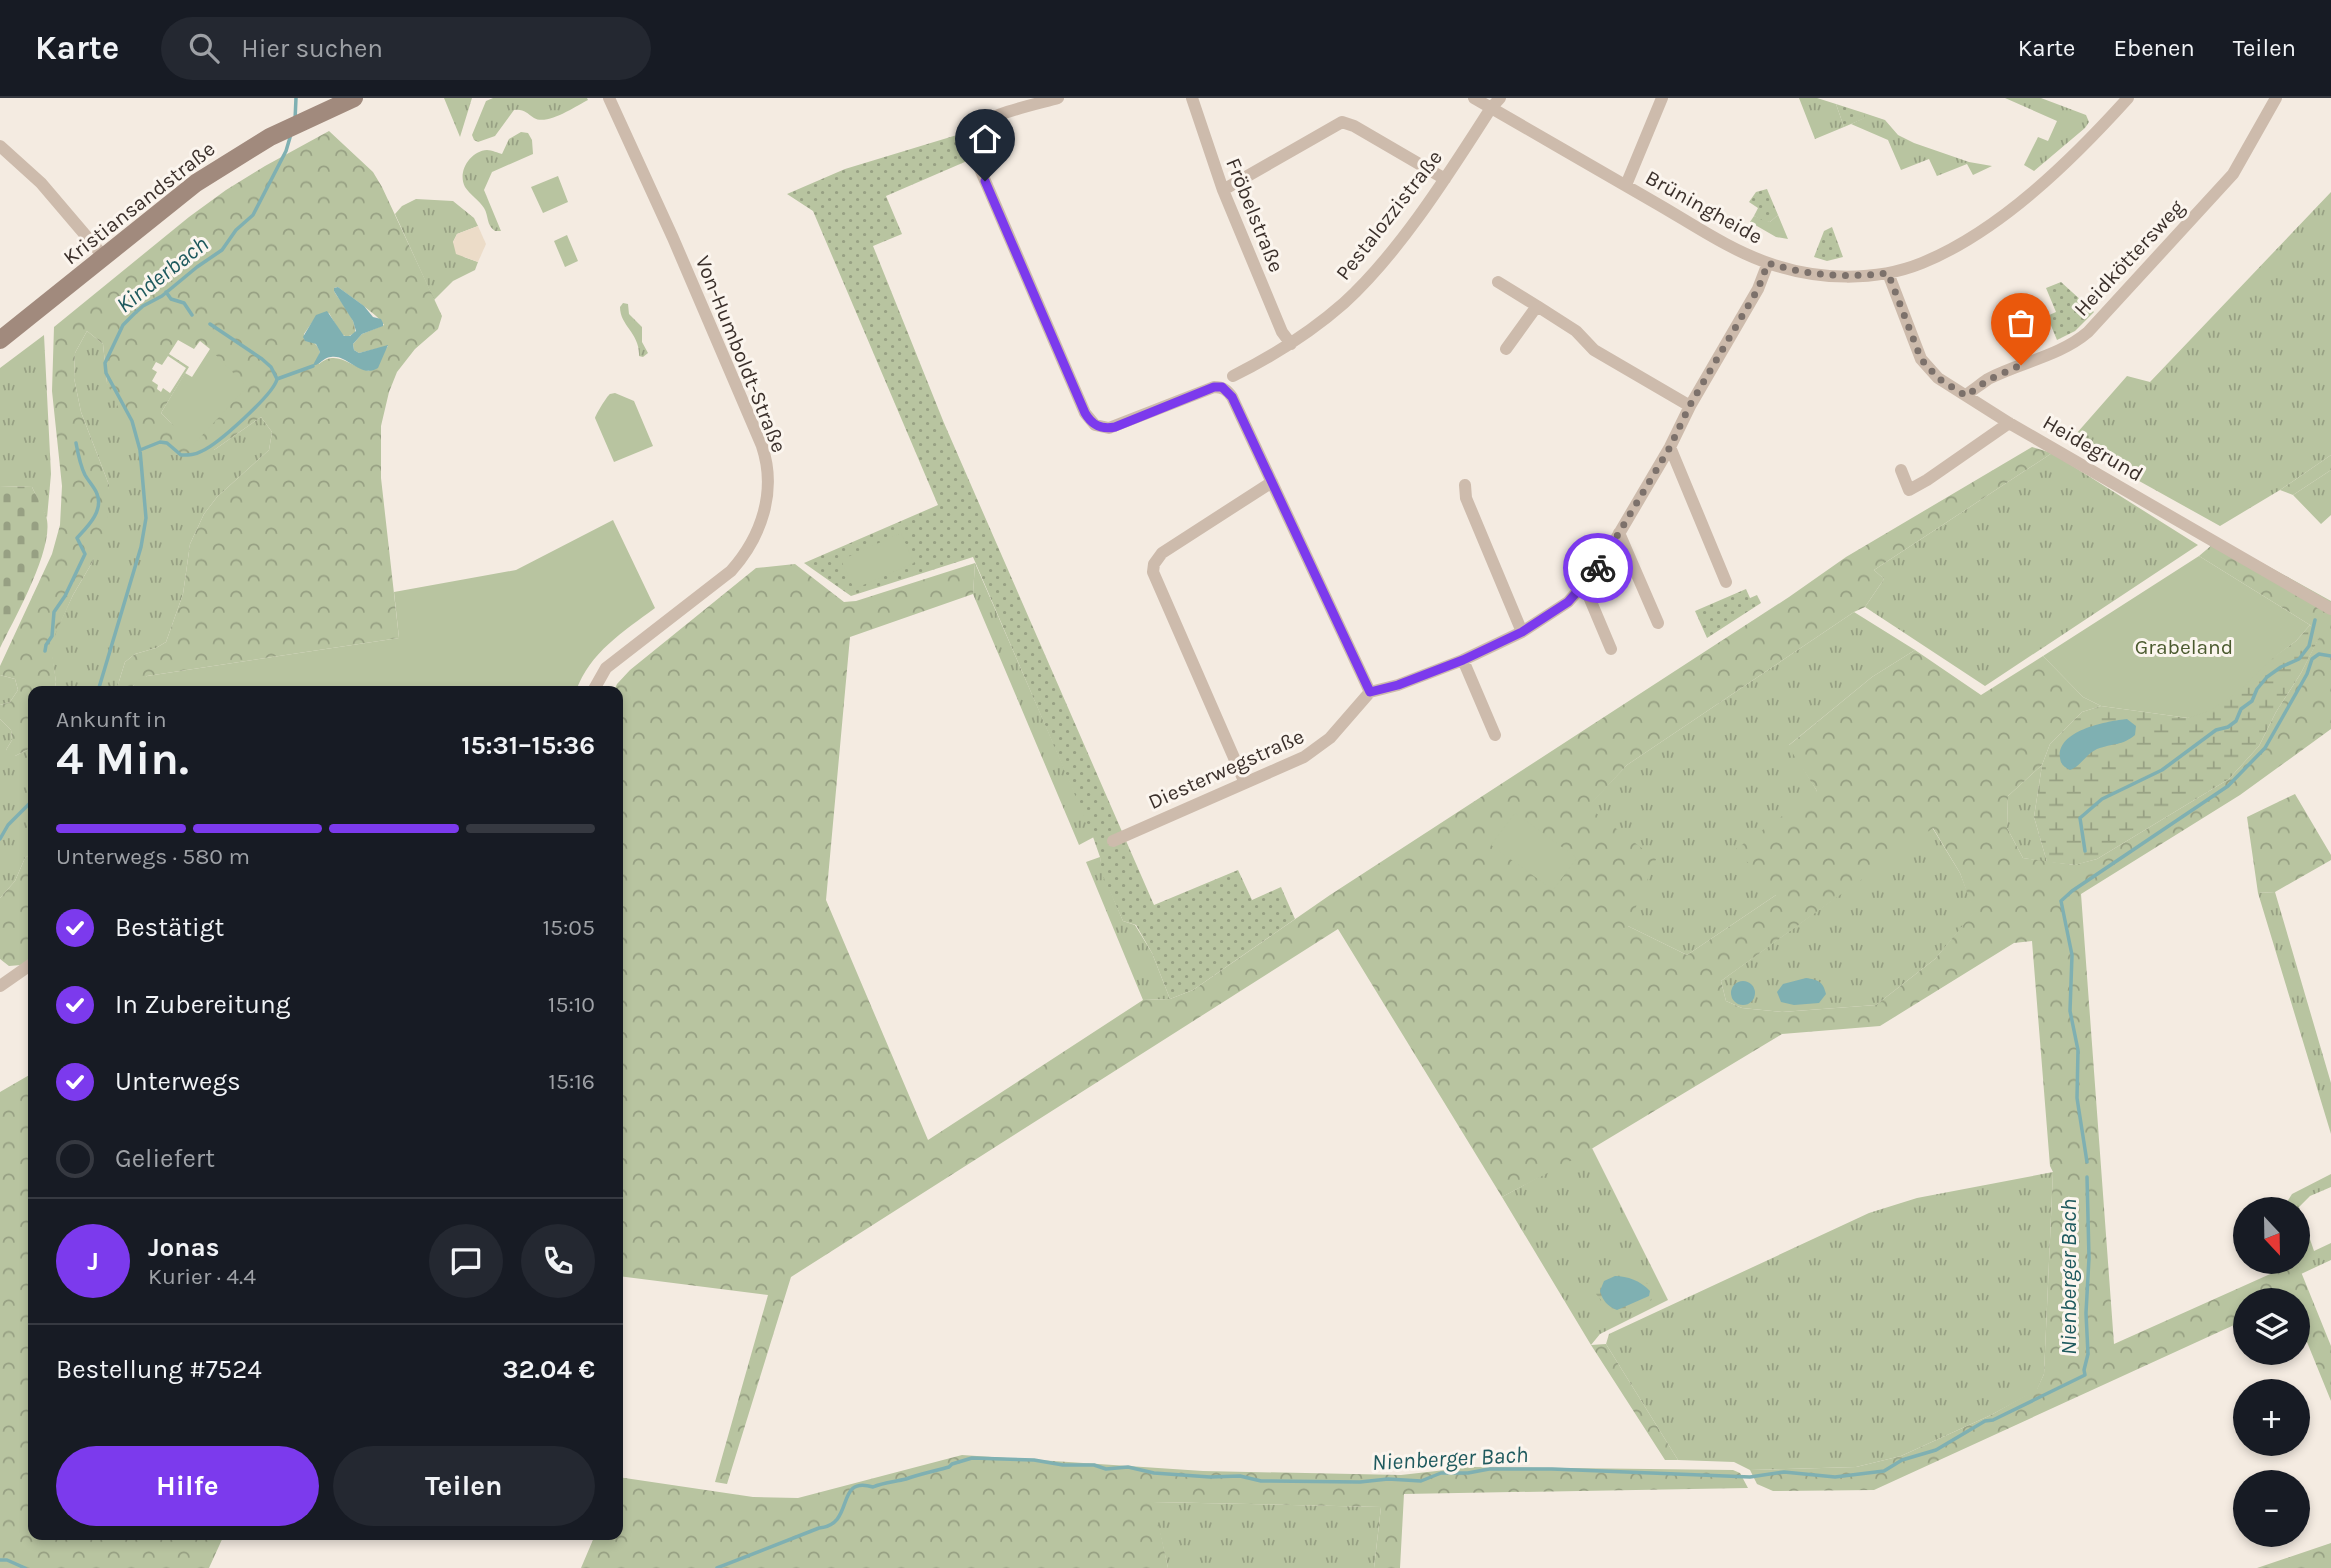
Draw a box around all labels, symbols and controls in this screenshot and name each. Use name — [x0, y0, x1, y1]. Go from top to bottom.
search box — [161, 17, 651, 80]
text: Karte — [35, 29, 119, 67]
icon: search — [185, 29, 223, 67]
text: Hier suchen — [241, 33, 383, 64]
text: Karte — [2018, 34, 2075, 62]
text: Ebenen — [2113, 34, 2195, 62]
text: Teilen — [2233, 34, 2296, 62]
pin — [955, 109, 1015, 181]
icon: home — [966, 120, 1004, 158]
street label: Kristiansandstraße — [59, 136, 219, 270]
street label: Pestalozzistraße — [1331, 145, 1447, 285]
street label: Fröbelstraße — [1221, 154, 1289, 276]
street label: Brüningheide — [1641, 165, 1767, 249]
street label: Heidköttersweg — [2069, 195, 2189, 321]
water label: Kinderbach — [111, 230, 214, 319]
street label: Von-Humboldt-Straße — [691, 252, 791, 456]
pin — [1991, 293, 2051, 365]
icon: bag — [2002, 304, 2040, 342]
street label: Heidegrund — [2039, 410, 2147, 486]
courier — [1563, 533, 1633, 603]
icon: bike — [1579, 549, 1617, 587]
park label: Grabeland — [2135, 635, 2233, 659]
text: Ankunft in — [56, 706, 167, 733]
street label: Diesterwegstraße — [1144, 724, 1308, 814]
text: 15:31–15:36 — [461, 730, 595, 761]
text: 4 Min. — [56, 732, 189, 786]
text: Unterwegs · 580 m — [56, 843, 250, 870]
icon: check — [56, 909, 94, 947]
text: Bestätigt — [115, 912, 224, 943]
text: 15:05 — [542, 914, 595, 941]
icon: check — [56, 986, 94, 1024]
text: In Zubereitung — [115, 989, 290, 1020]
text: 15:10 — [548, 991, 595, 1018]
icon: check — [56, 1063, 94, 1101]
text: Unterwegs — [115, 1066, 241, 1097]
text: 15:16 — [548, 1068, 595, 1095]
text: Geliefert — [115, 1143, 215, 1174]
north arrow — [2233, 1197, 2310, 1274]
map controls — [2233, 1197, 2310, 1547]
water label: Nienberger Bach — [2055, 1199, 2082, 1355]
button: chat — [429, 1224, 503, 1298]
button: phone — [521, 1224, 595, 1298]
text: Jonas — [148, 1232, 219, 1263]
text: J — [87, 1246, 99, 1277]
text: Kurier · 4.4 — [148, 1263, 256, 1290]
button: layers — [2233, 1288, 2310, 1365]
text: Bestellung #7524 — [56, 1354, 262, 1385]
text: 32.04 € — [503, 1354, 595, 1385]
button: + — [2233, 1379, 2310, 1456]
water label: Nienberger Bach — [1371, 1441, 1529, 1476]
button: Hilfe — [56, 1446, 319, 1526]
button: Teilen — [333, 1446, 595, 1526]
button: − — [2233, 1470, 2310, 1547]

